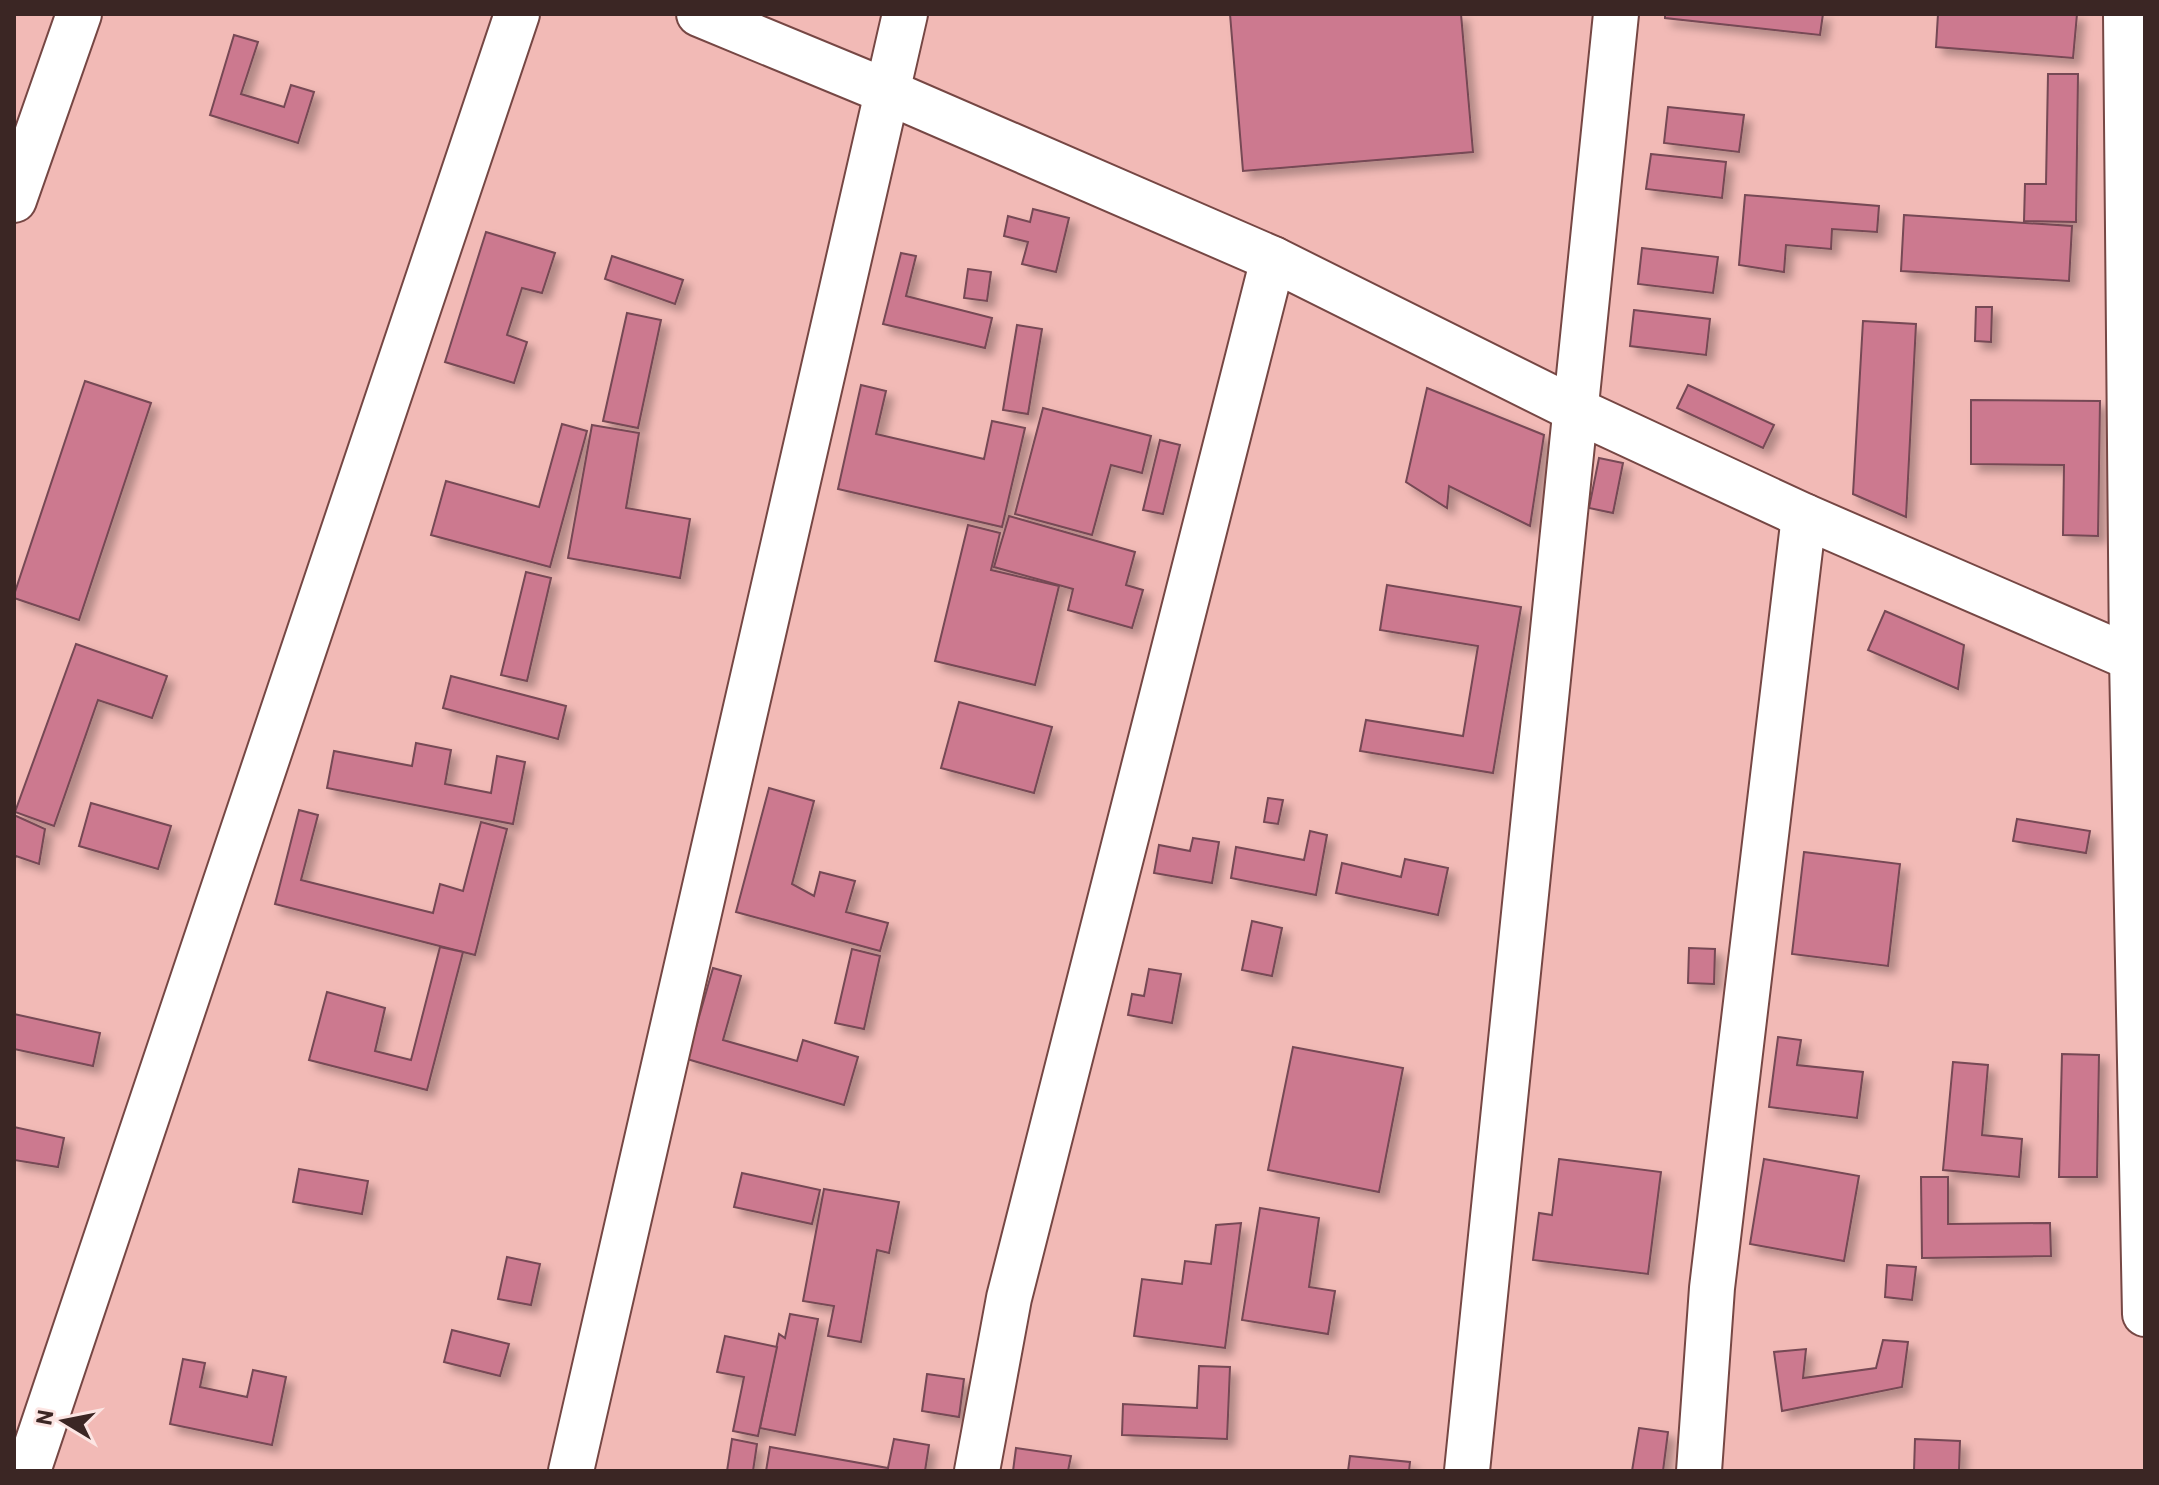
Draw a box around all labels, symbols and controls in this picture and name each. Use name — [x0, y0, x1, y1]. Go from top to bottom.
north arrow — [24, 1381, 104, 1461]
text: N — [29, 1408, 57, 1427]

